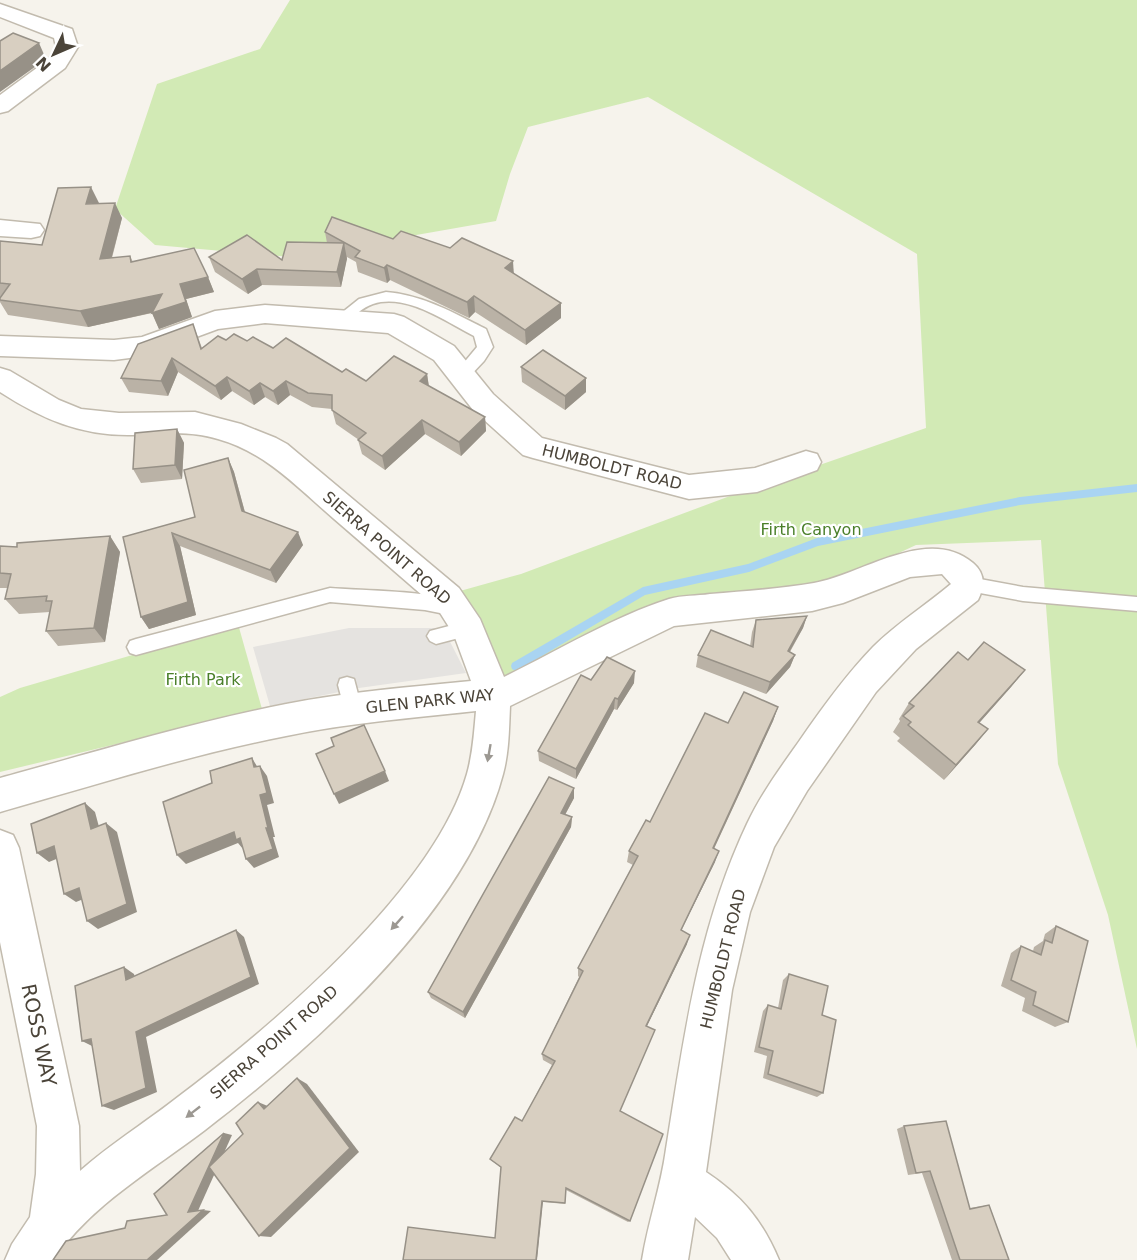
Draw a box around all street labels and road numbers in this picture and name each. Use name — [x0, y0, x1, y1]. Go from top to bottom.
street label: HUMBOLDT ROAD — [540, 440, 684, 494]
street label: SIERRA POINT ROAD — [319, 487, 455, 609]
street label: GLEN PARK WAY — [365, 685, 495, 717]
street label: HUMBOLDT ROAD — [696, 887, 750, 1031]
street label: ROSS WAY — [16, 981, 62, 1089]
street label: SIERRA POINT ROAD — [206, 981, 342, 1103]

